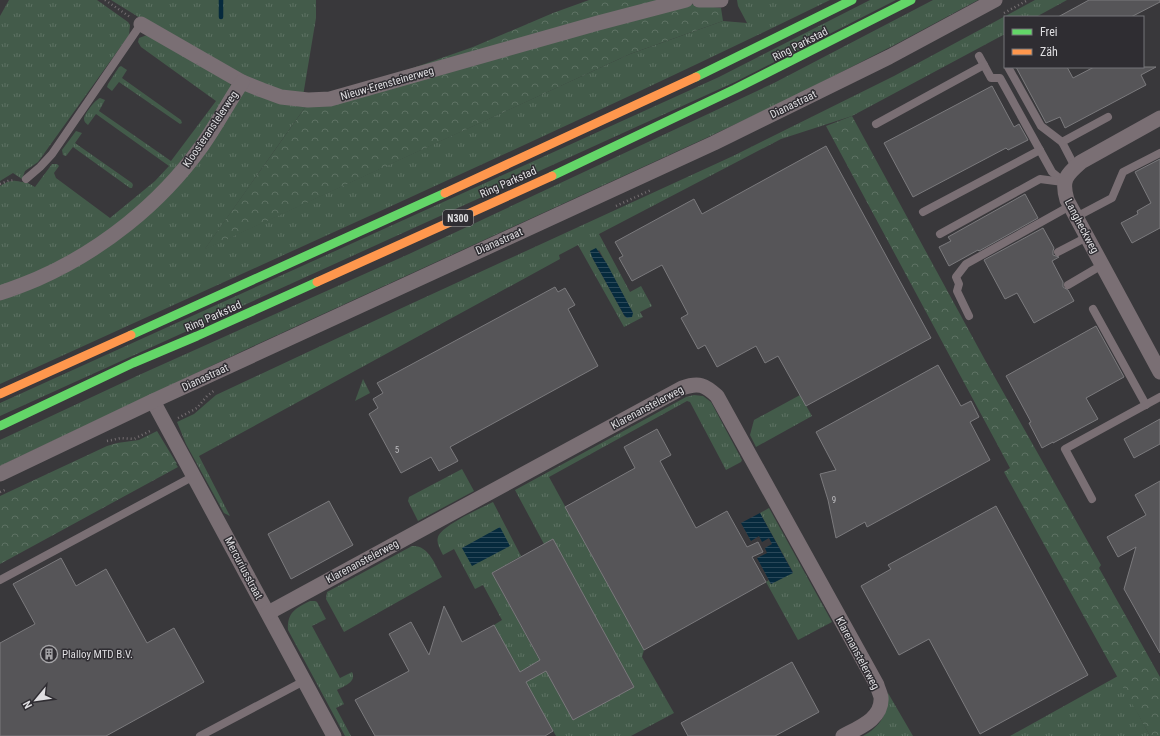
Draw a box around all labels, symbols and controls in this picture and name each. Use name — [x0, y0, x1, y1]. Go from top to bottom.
legend — [1004, 16, 1144, 68]
street label: Ring Parkstad — [770, 25, 830, 64]
text: Frei — [1040, 25, 1058, 39]
text: Zäh — [1040, 45, 1058, 59]
street label: Nieuw-Erensteinerweg — [339, 64, 435, 103]
street label: Dianastraat — [768, 88, 818, 121]
street label: Kloosteranstelerweg — [180, 89, 241, 170]
street label: Ring Parkstad — [478, 164, 538, 201]
street label: Langheckweg — [1062, 197, 1101, 256]
road number: N300 — [443, 210, 473, 226]
street label: Dianastraat — [474, 225, 525, 258]
street label: Ring Parkstad — [183, 298, 243, 335]
street label: Dianastraat — [180, 361, 231, 394]
street label: Klarenanstelerweg — [609, 383, 686, 432]
house number: 5 — [395, 445, 400, 455]
house number: 9 — [832, 495, 836, 505]
street label: Mercuriusstraat — [222, 535, 265, 602]
street label: Klarenanstelerweg — [324, 537, 401, 586]
street label: Klarenanstelerweg — [833, 615, 882, 692]
building icon: Plalloy MTD B.V. — [39, 644, 59, 664]
place label: Plalloy MTD B.V. — [62, 648, 133, 661]
north arrow — [16, 680, 56, 720]
text: N — [20, 698, 35, 711]

